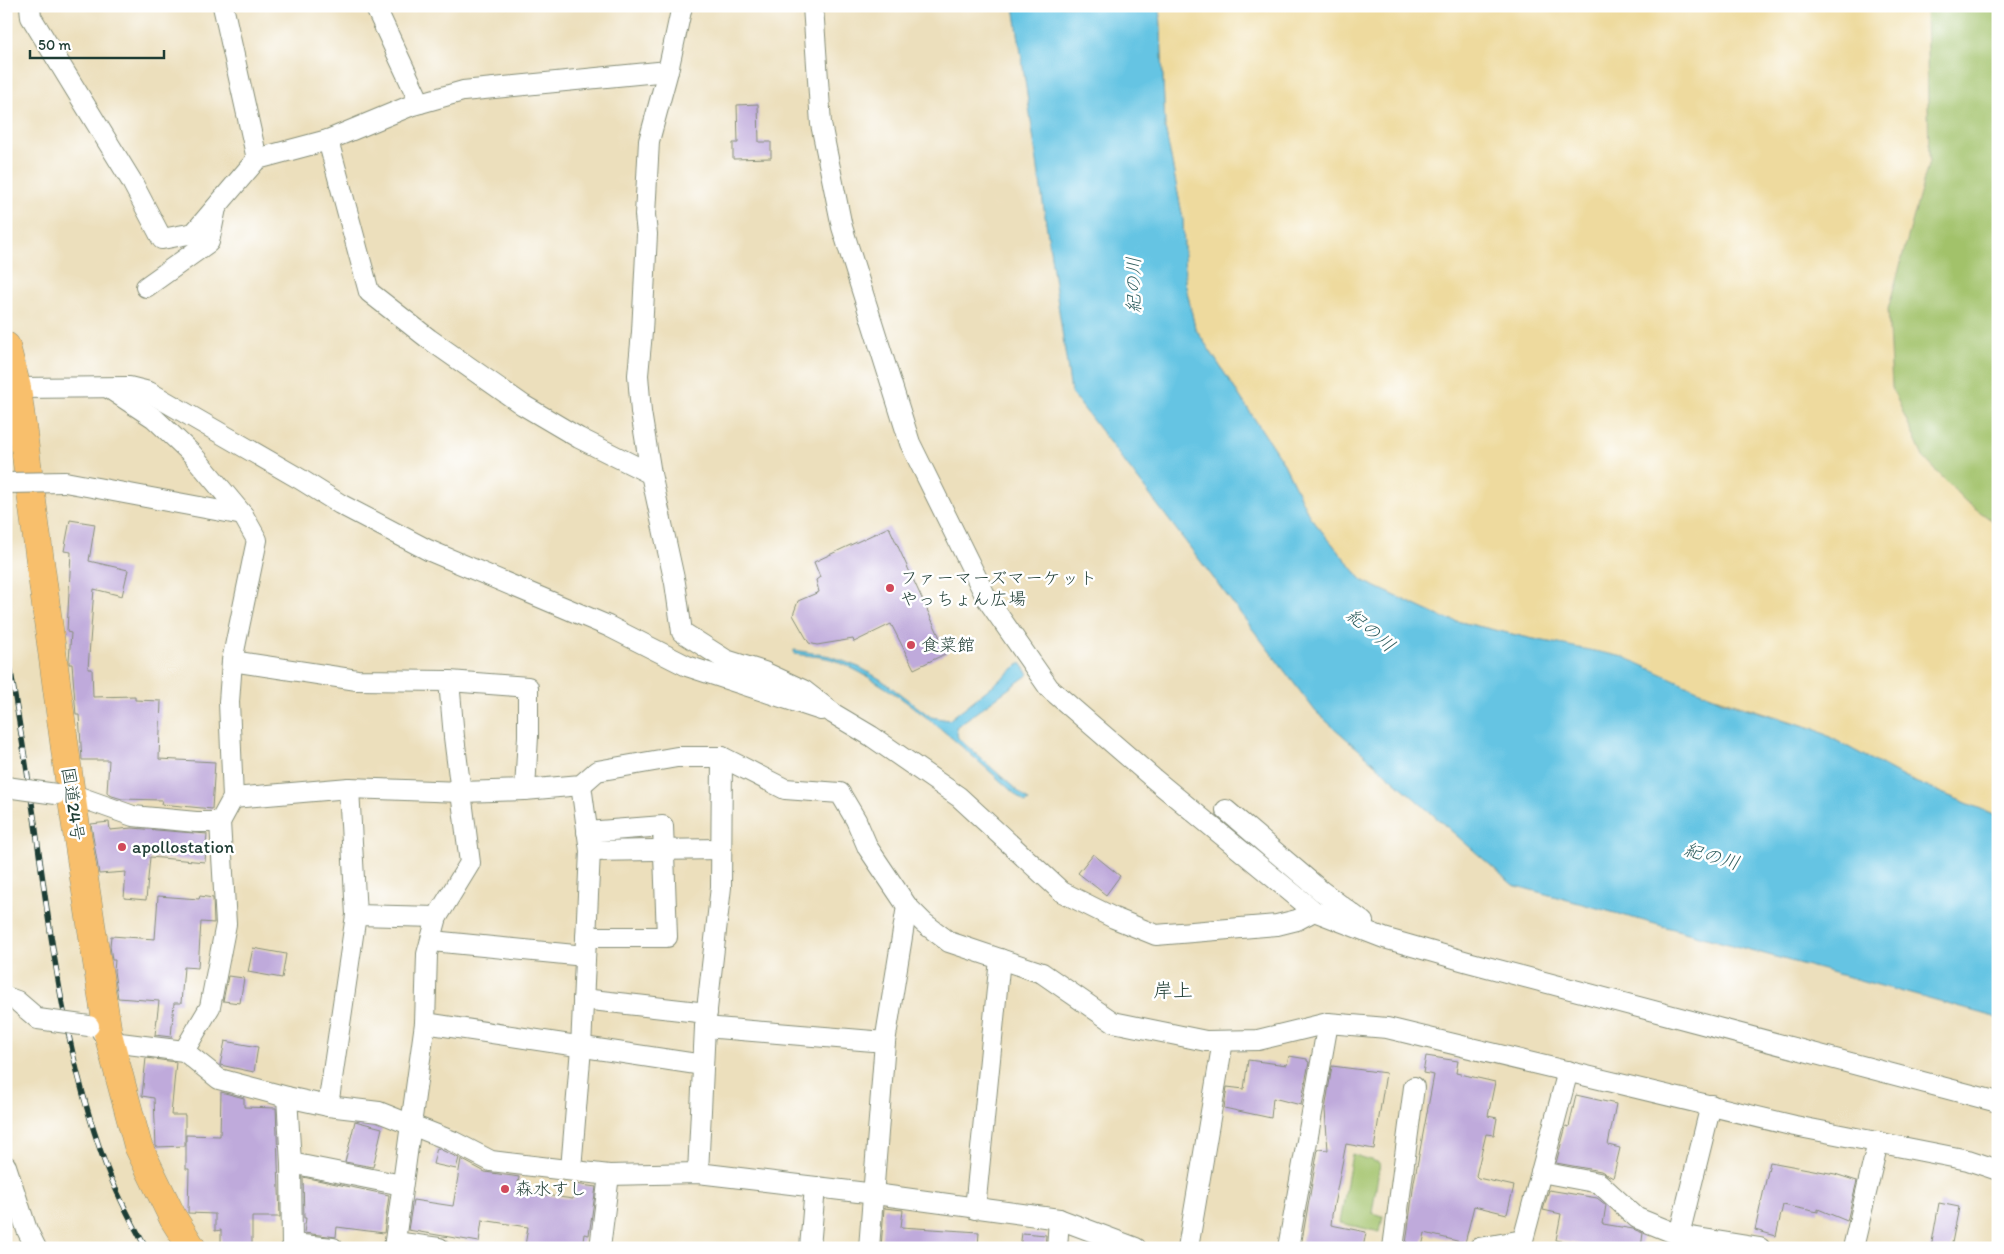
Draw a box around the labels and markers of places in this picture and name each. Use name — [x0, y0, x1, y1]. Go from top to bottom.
place label: ファーマーズマーケット やっちょん広場 — [900, 567, 1097, 610]
marker: ファーマーズマーケット やっちょん広場 — [884, 582, 896, 594]
place label: 食菜館 — [921, 634, 975, 656]
marker: 食菜館 — [905, 639, 917, 651]
place label: apollostation — [132, 836, 234, 858]
marker: apollostation — [116, 841, 128, 853]
place label: 森水すし — [515, 1178, 587, 1200]
marker: 森水すし — [499, 1183, 511, 1195]

